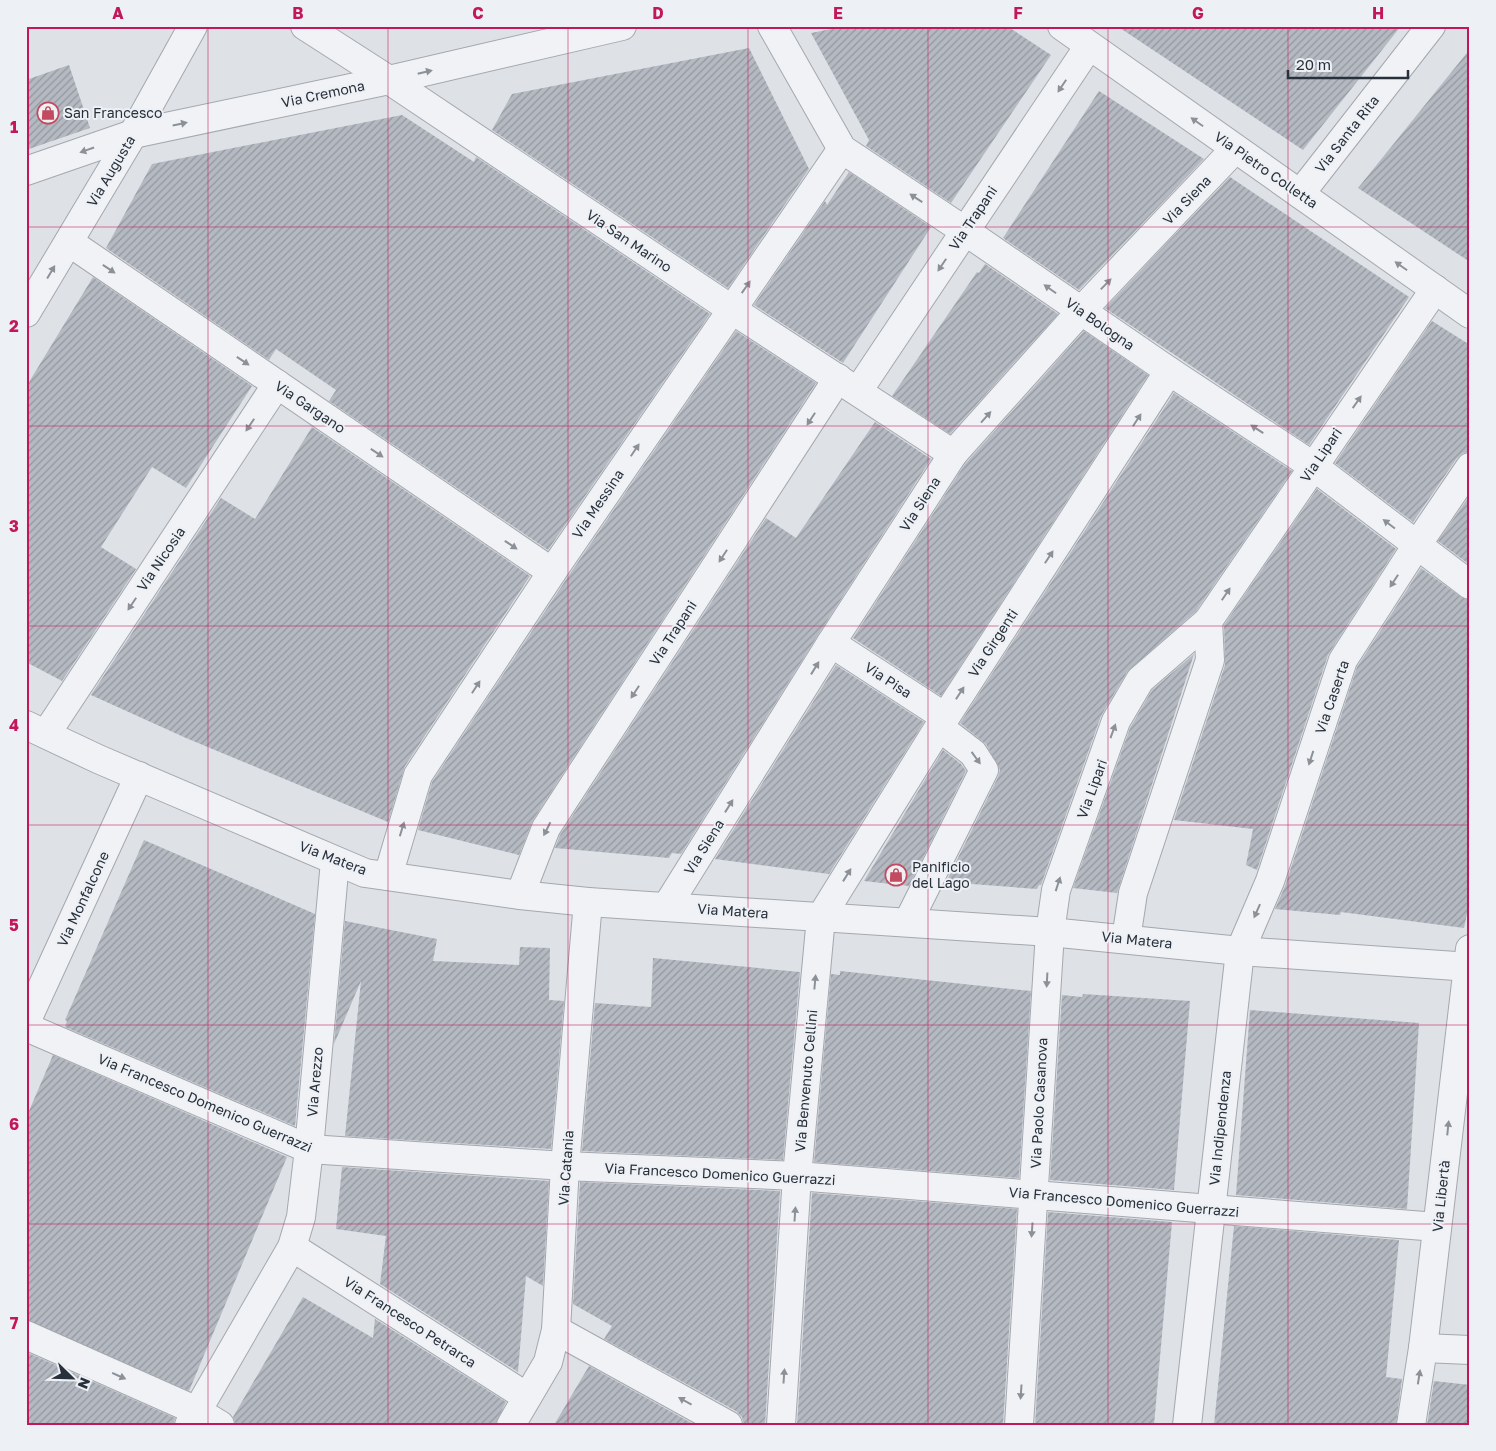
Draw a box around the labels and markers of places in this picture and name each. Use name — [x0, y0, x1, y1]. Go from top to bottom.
shop icon: San Francesco — [36, 101, 60, 125]
place label: San Francesco — [64, 104, 162, 121]
place label: Panificio del Lago — [912, 858, 970, 891]
shop icon: Panificio del Lago — [884, 863, 908, 887]

